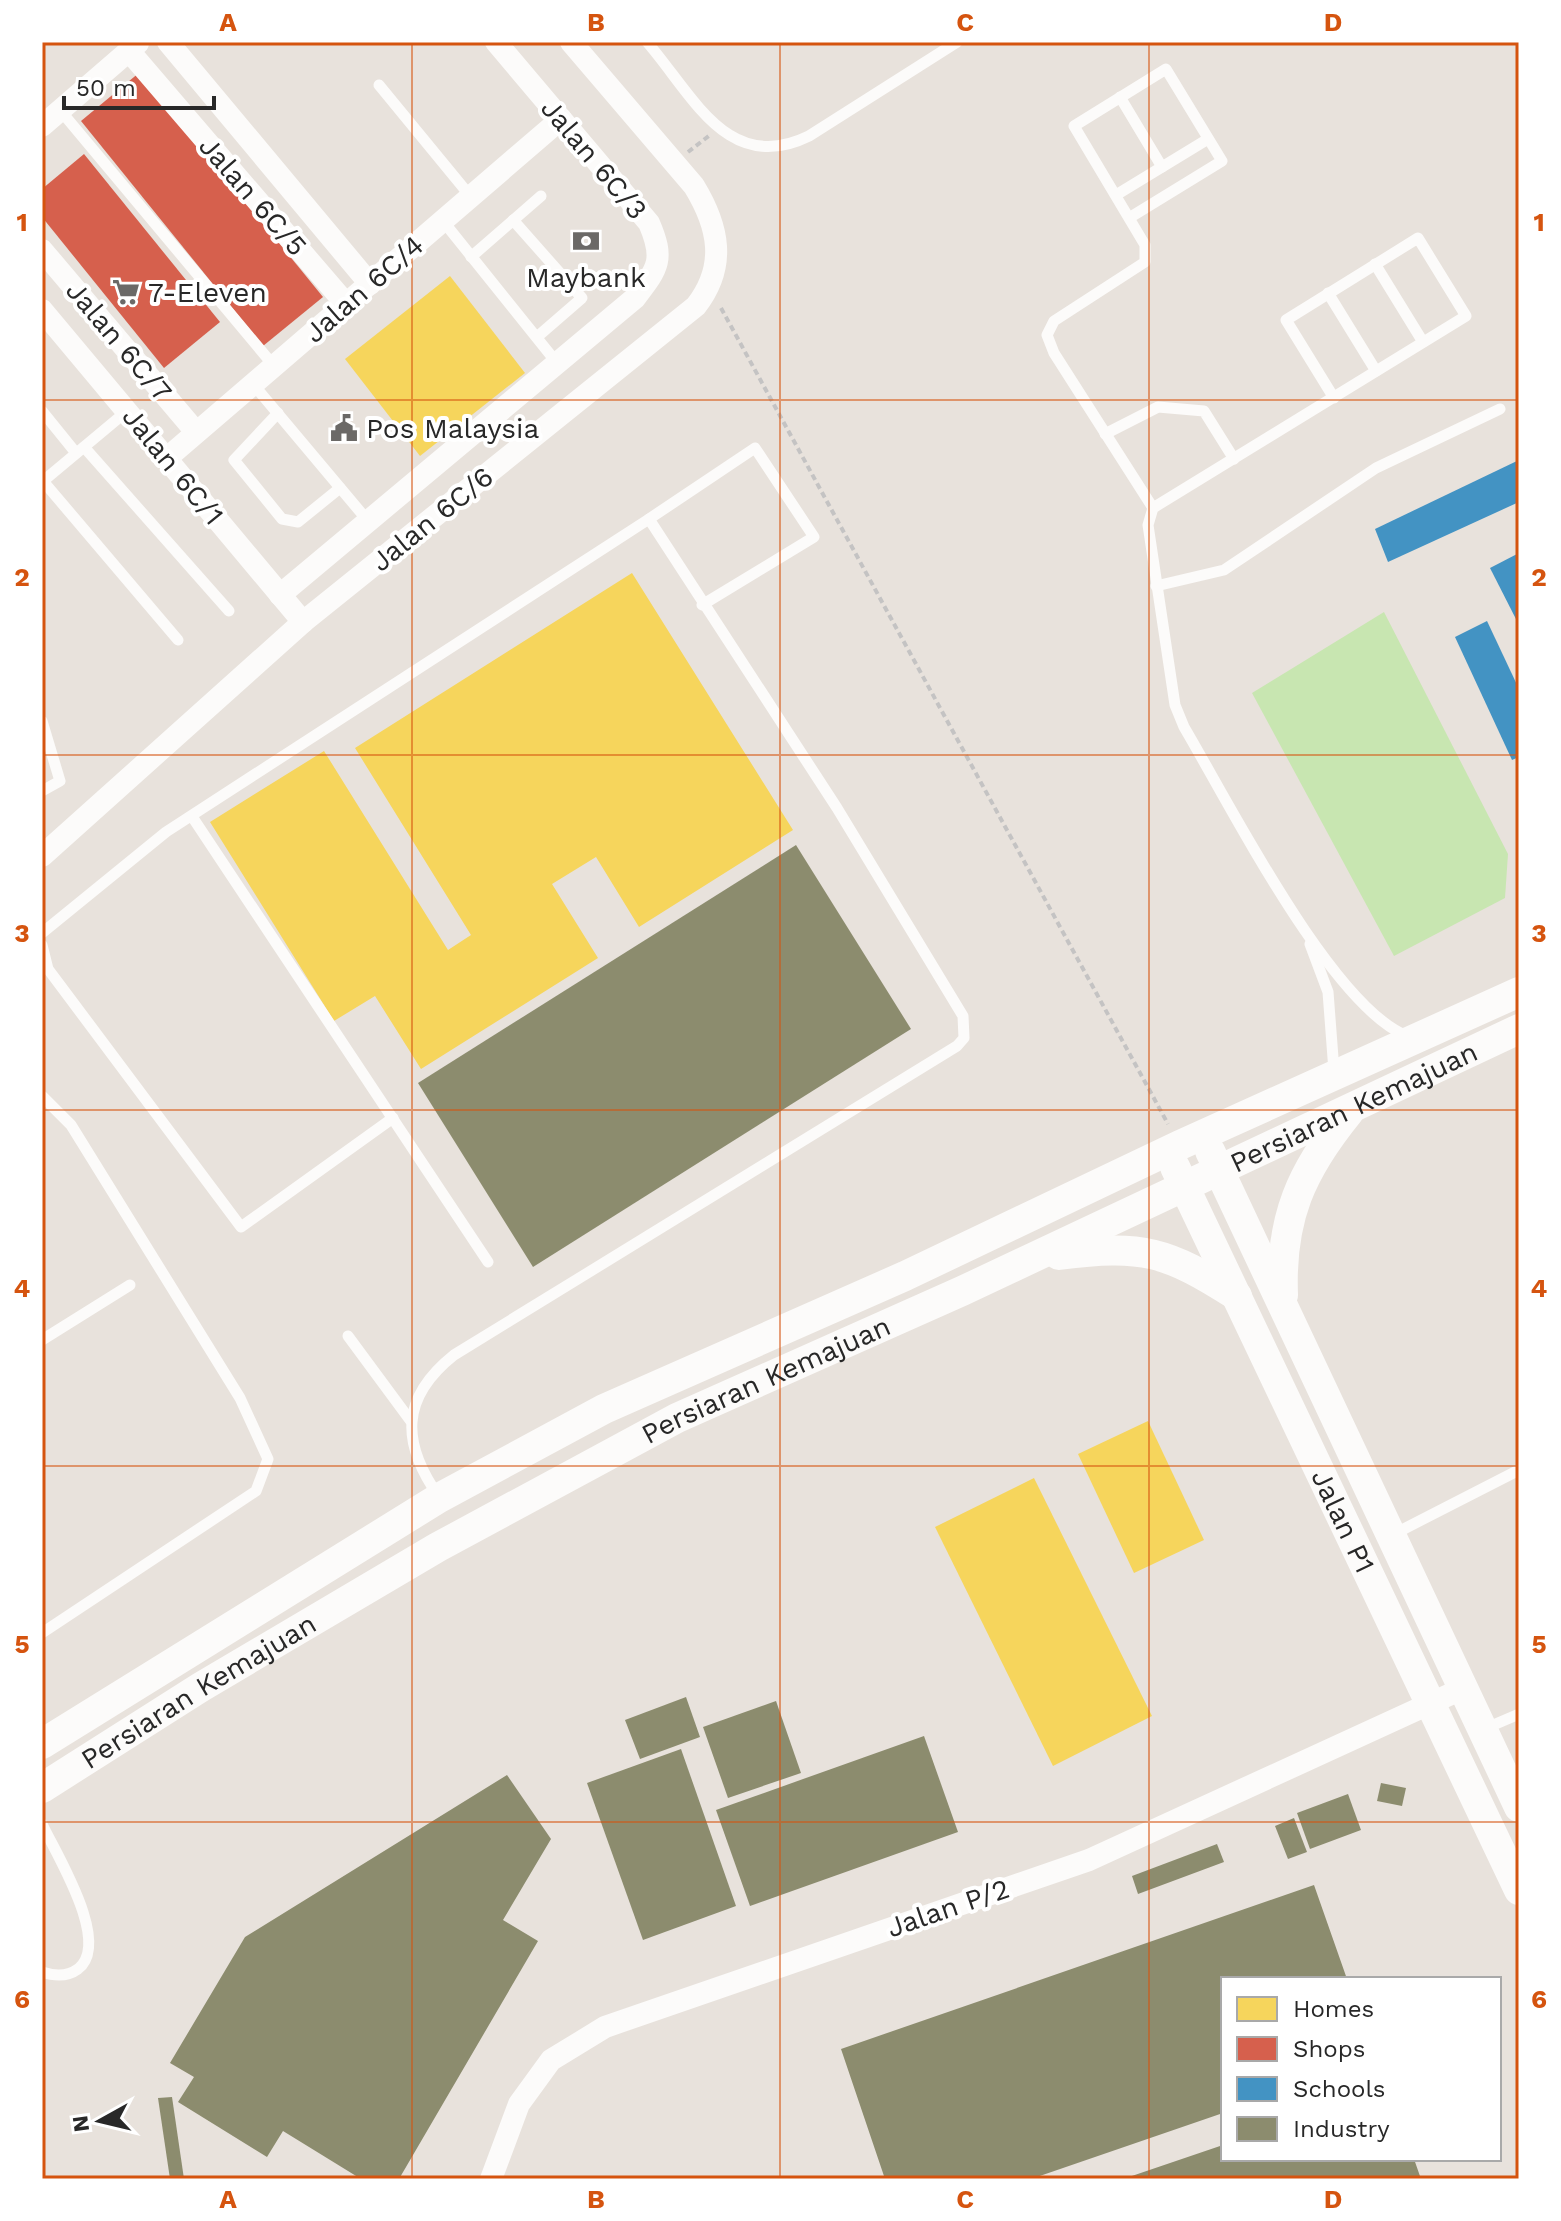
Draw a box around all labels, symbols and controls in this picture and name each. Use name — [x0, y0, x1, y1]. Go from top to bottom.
text: A — [219, 7, 237, 37]
text: B — [587, 7, 605, 37]
text: C — [956, 7, 974, 37]
text: D — [1324, 7, 1342, 37]
scale bar — [64, 60, 214, 110]
text: 50 m — [76, 74, 136, 102]
street label: Jalan 6C/3 — [534, 92, 654, 226]
street label: Jalan 6C/5 — [192, 130, 314, 262]
text: 1 — [16, 207, 28, 237]
text: 1 — [1533, 207, 1545, 237]
bank icon: Maybank — [571, 226, 601, 256]
street label: Jalan 6C/4 — [298, 228, 430, 350]
place label: Maybank — [526, 261, 646, 294]
street label: Jalan 6C/7 — [59, 274, 179, 408]
place label: 7-Eleven — [148, 276, 267, 309]
supermarket icon: 7-Eleven — [111, 277, 141, 307]
street label: Jalan 6C/1 — [116, 400, 230, 532]
place label: Pos Malaysia — [366, 412, 539, 445]
public building icon: Pos Malaysia — [329, 413, 359, 443]
street label: Jalan 6C/6 — [364, 460, 500, 578]
text: 2 — [14, 562, 30, 592]
text: 2 — [1531, 562, 1547, 592]
text: 3 — [14, 918, 30, 948]
text: 3 — [1531, 918, 1547, 948]
street label: Persiaran Kemajuan — [1225, 1034, 1483, 1179]
text: 4 — [14, 1273, 31, 1303]
text: 4 — [1531, 1273, 1548, 1303]
street label: Persiaran Kemajuan — [636, 1309, 895, 1451]
street label: Jalan P1 — [1305, 1464, 1382, 1578]
street label: Persiaran Kemajuan — [75, 1606, 322, 1776]
text: 5 — [14, 1629, 30, 1659]
text: 5 — [1531, 1629, 1547, 1659]
street label: Jalan P/2 — [883, 1872, 1013, 1944]
legend — [1221, 1977, 1501, 2161]
text: 6 — [14, 1984, 30, 2014]
text: 6 — [1531, 1984, 1547, 2014]
text: Homes — [1293, 1995, 1374, 2023]
text: Shops — [1293, 2035, 1365, 2063]
text: Schools — [1293, 2075, 1385, 2103]
north arrow — [60, 2081, 140, 2161]
text: N — [67, 2114, 94, 2134]
text: Industry — [1293, 2115, 1390, 2143]
text: A — [219, 2184, 237, 2214]
text: B — [587, 2184, 605, 2214]
text: C — [956, 2184, 974, 2214]
text: D — [1324, 2184, 1342, 2214]

